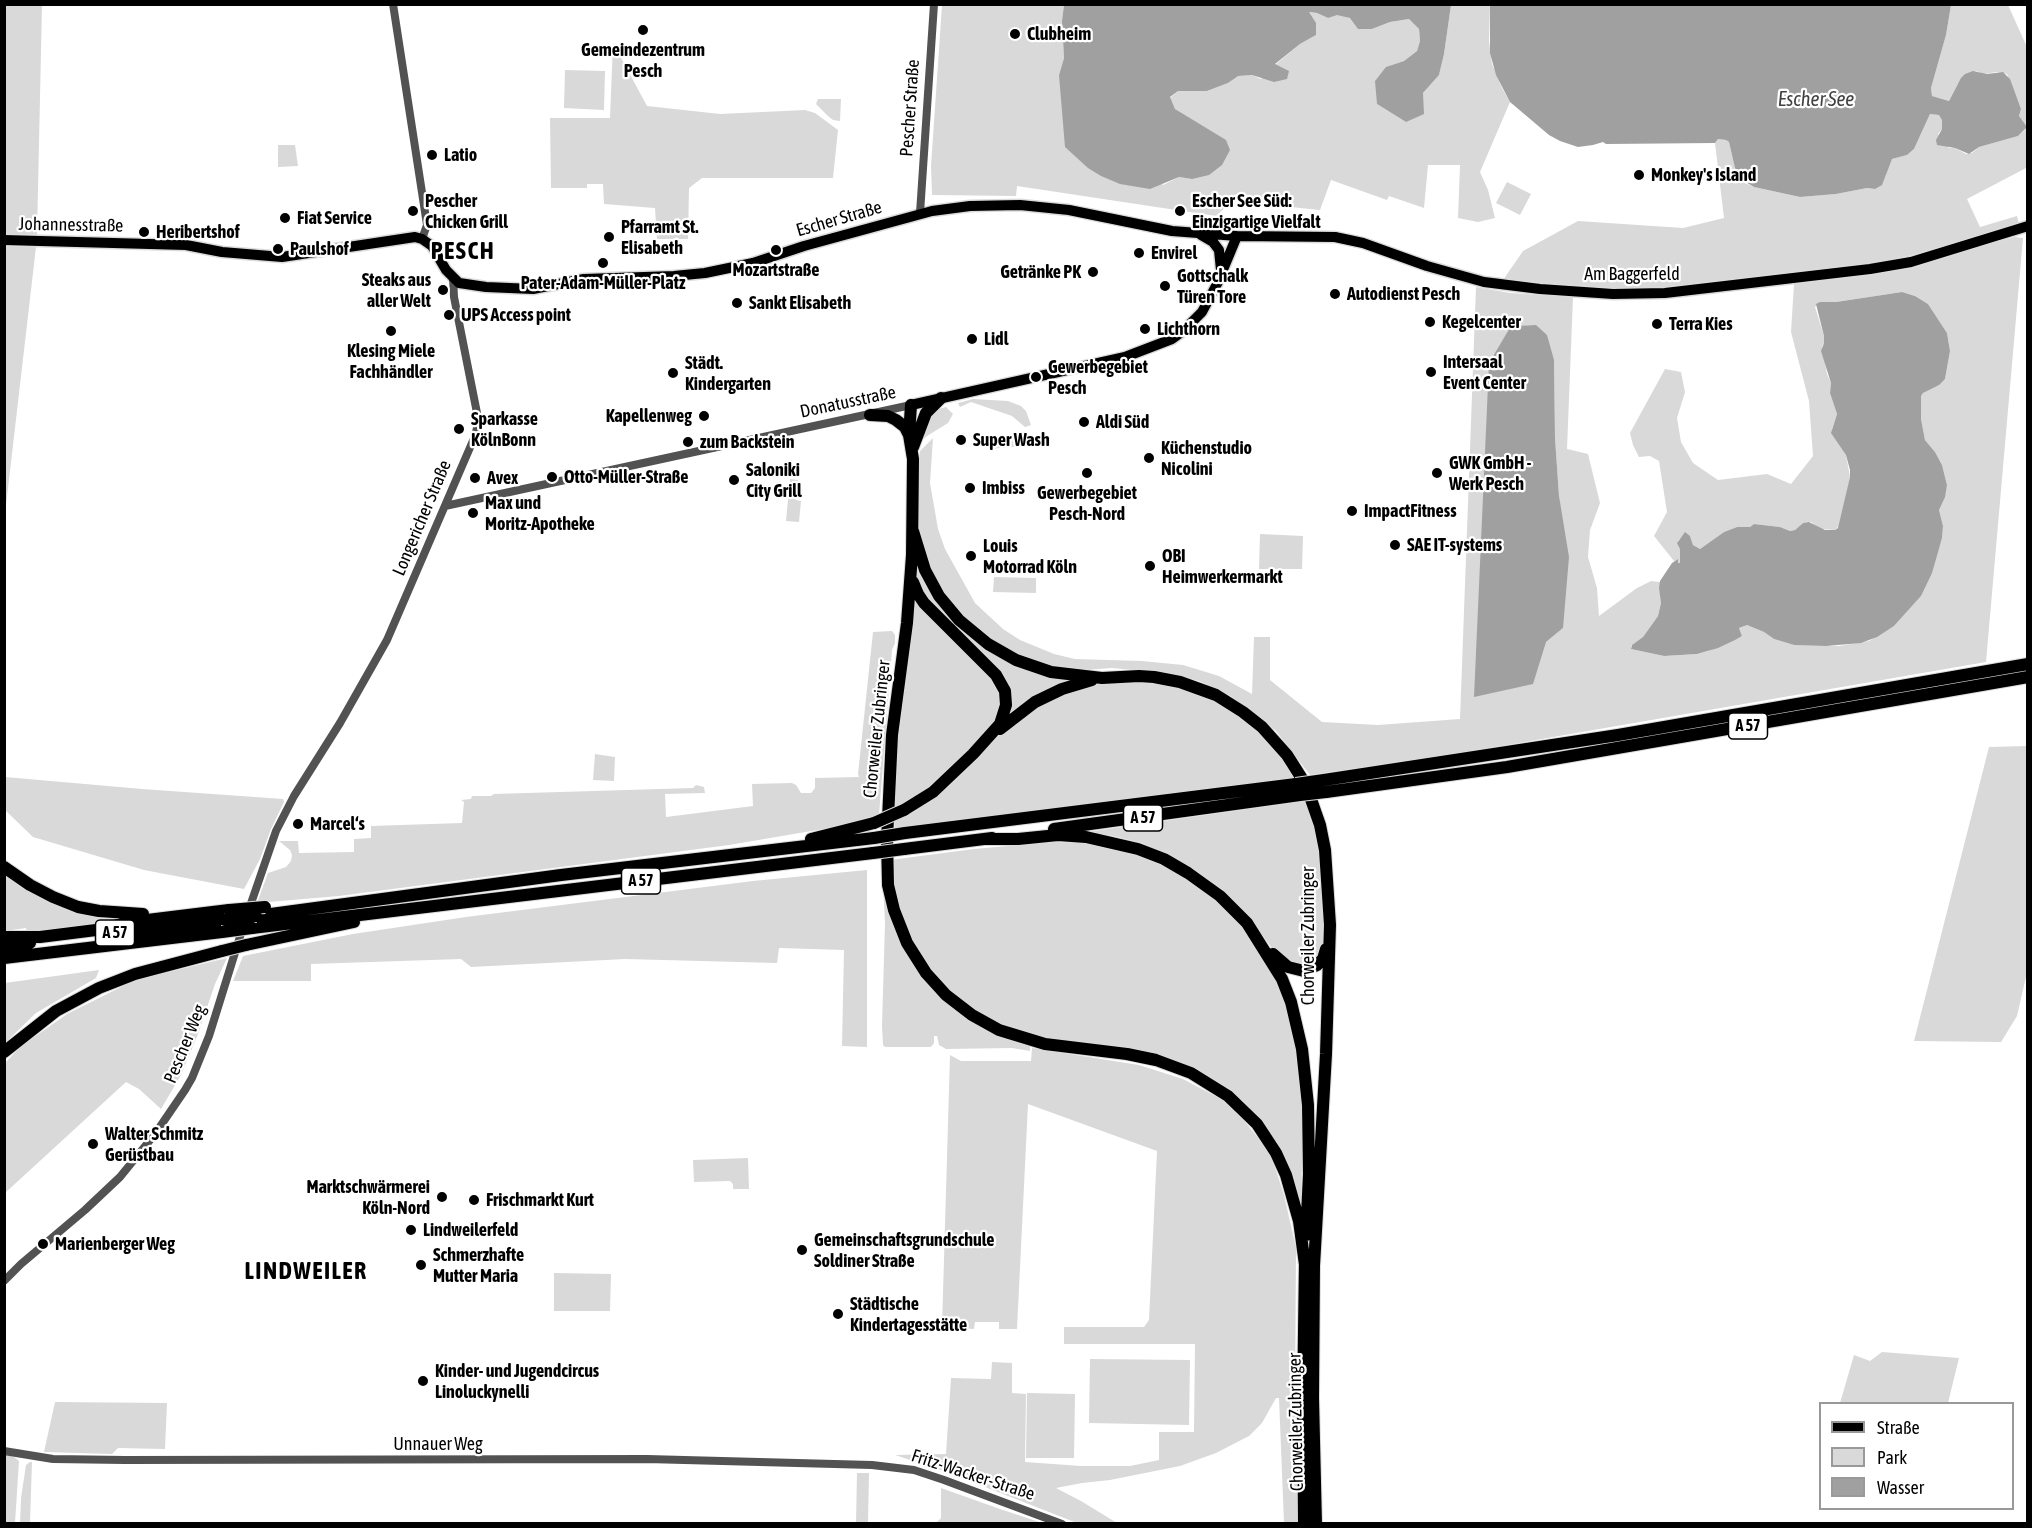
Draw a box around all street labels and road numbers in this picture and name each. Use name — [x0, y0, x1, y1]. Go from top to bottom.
street label: Pescher Straße — [896, 59, 924, 157]
street label: Escher Straße — [794, 196, 884, 242]
street label: Johannesstraße — [18, 213, 124, 237]
street label: Am Baggerfeld — [1584, 263, 1680, 285]
street label: Donatusstraße — [798, 381, 898, 423]
street label: Longericher Straße — [388, 457, 456, 579]
street label: Chorweiler Zubringer — [859, 659, 895, 799]
road number: A 57 — [1728, 713, 1768, 739]
road number: A 57 — [1124, 805, 1162, 831]
street label: Chorweiler Zubringer — [1297, 867, 1319, 1005]
road number: A 57 — [622, 868, 660, 894]
road number: A 57 — [96, 920, 134, 946]
street label: Pescher Weg — [159, 1002, 211, 1086]
street label: Chorweiler Zubringer — [1284, 1353, 1308, 1491]
street label: Unnauer Weg — [393, 1433, 483, 1455]
street label: Fritz-Wacker-Straße — [909, 1445, 1037, 1505]

